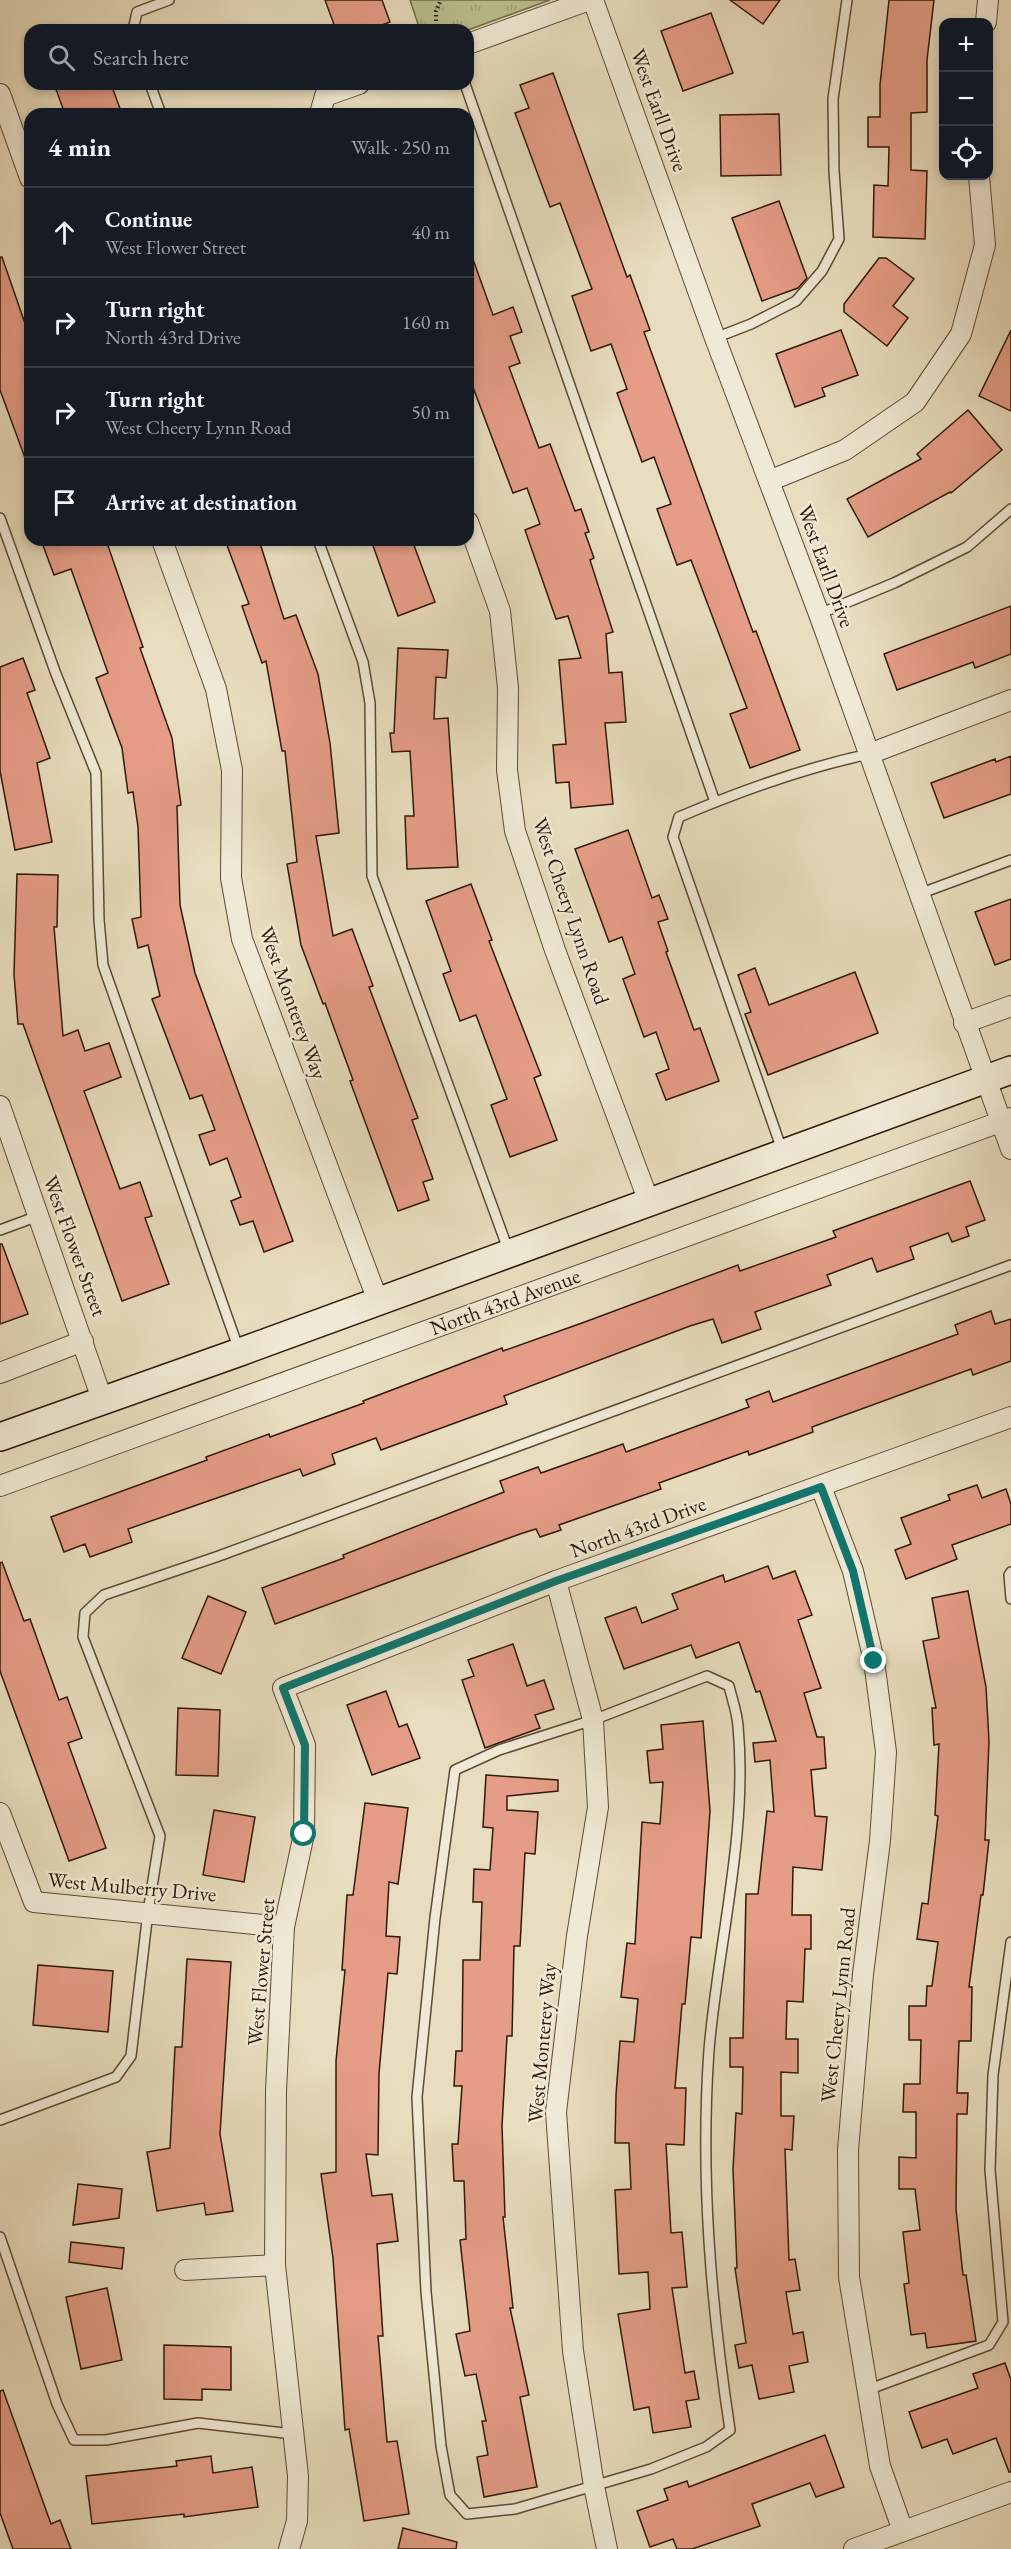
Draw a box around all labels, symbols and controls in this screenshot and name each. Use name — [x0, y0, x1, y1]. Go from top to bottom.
map controls — [939, 18, 993, 180]
button: + — [939, 18, 993, 72]
search box — [24, 24, 474, 90]
icon: search — [45, 41, 78, 74]
text: Search here — [93, 43, 188, 72]
street label: West Earll Drive — [625, 45, 694, 175]
button: − — [939, 72, 993, 126]
button: locate — [939, 126, 993, 180]
text: 4 min — [48, 130, 111, 164]
text: Walk · 250 m — [351, 134, 450, 160]
text: Continue — [105, 205, 192, 234]
icon: ahead — [48, 216, 81, 249]
text: 40 m — [411, 219, 450, 245]
text: West Flower Street — [105, 234, 246, 260]
text: Turn right — [105, 295, 204, 324]
icon: right — [48, 306, 81, 339]
text: 160 m — [402, 309, 450, 335]
text: North 43rd Drive — [105, 324, 241, 350]
text: Turn right — [105, 385, 204, 414]
icon: right — [48, 396, 81, 429]
text: 50 m — [411, 399, 450, 425]
text: West Cheery Lynn Road — [105, 414, 292, 440]
icon: arrive — [48, 486, 81, 519]
text: Arrive at destination — [105, 488, 297, 517]
street label: West Earll Drive — [792, 501, 861, 631]
street label: West Cheery Lynn Road — [527, 814, 616, 1008]
street label: West Monterey Way — [253, 923, 334, 1084]
street label: West Flower Street — [37, 1172, 114, 1320]
street label: North 43rd Avenue — [426, 1262, 584, 1341]
street label: North 43rd Drive — [566, 1489, 709, 1564]
route end — [860, 1647, 886, 1673]
route start — [290, 1820, 316, 1846]
street label: West Mulberry Drive — [47, 1866, 218, 1907]
street label: West Flower Street — [241, 1897, 280, 2047]
street label: West Cheery Lynn Road — [814, 1906, 861, 2104]
street label: West Monterey Way — [521, 1961, 562, 2124]

